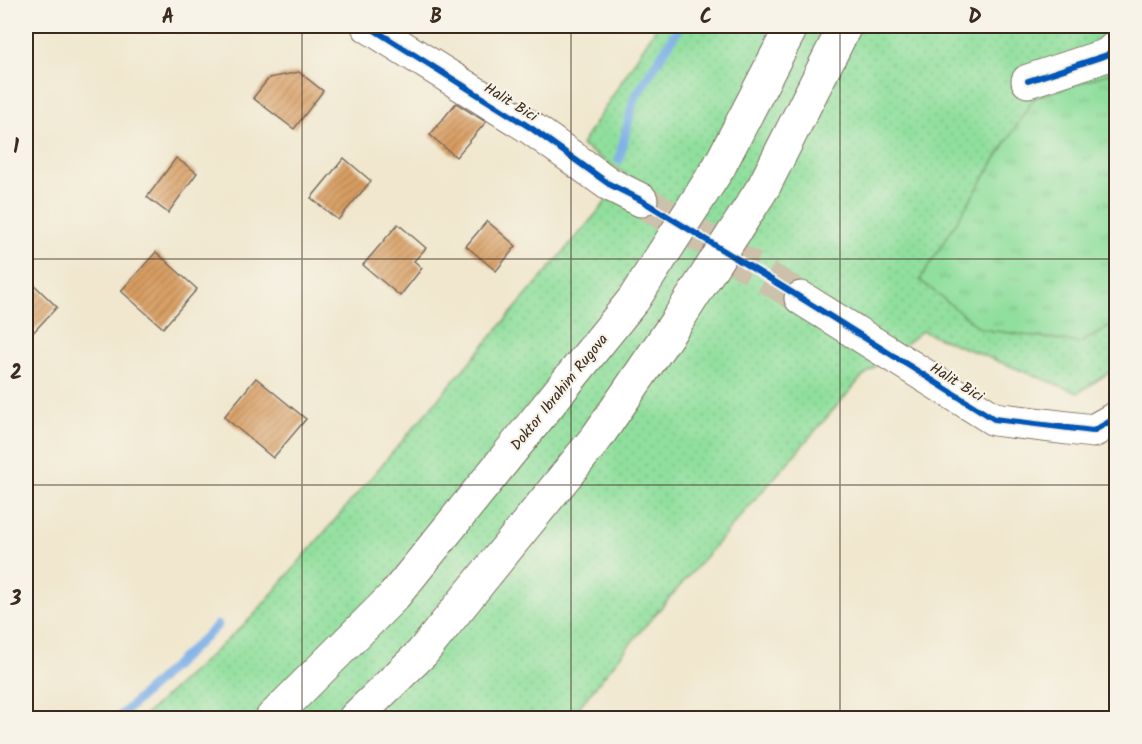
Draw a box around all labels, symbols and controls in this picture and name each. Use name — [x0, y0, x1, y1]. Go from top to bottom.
text: A — [162, 2, 174, 34]
text: B — [430, 2, 442, 34]
text: C — [700, 2, 712, 34]
text: D — [968, 2, 982, 34]
street label: Halit Bici — [479, 77, 543, 130]
text: 1 — [13, 132, 19, 164]
street label: Doktor Ibrahim Rugova — [505, 329, 615, 456]
street label: Halit Bici — [925, 357, 989, 410]
text: 2 — [10, 358, 22, 390]
text: 3 — [10, 584, 22, 616]

